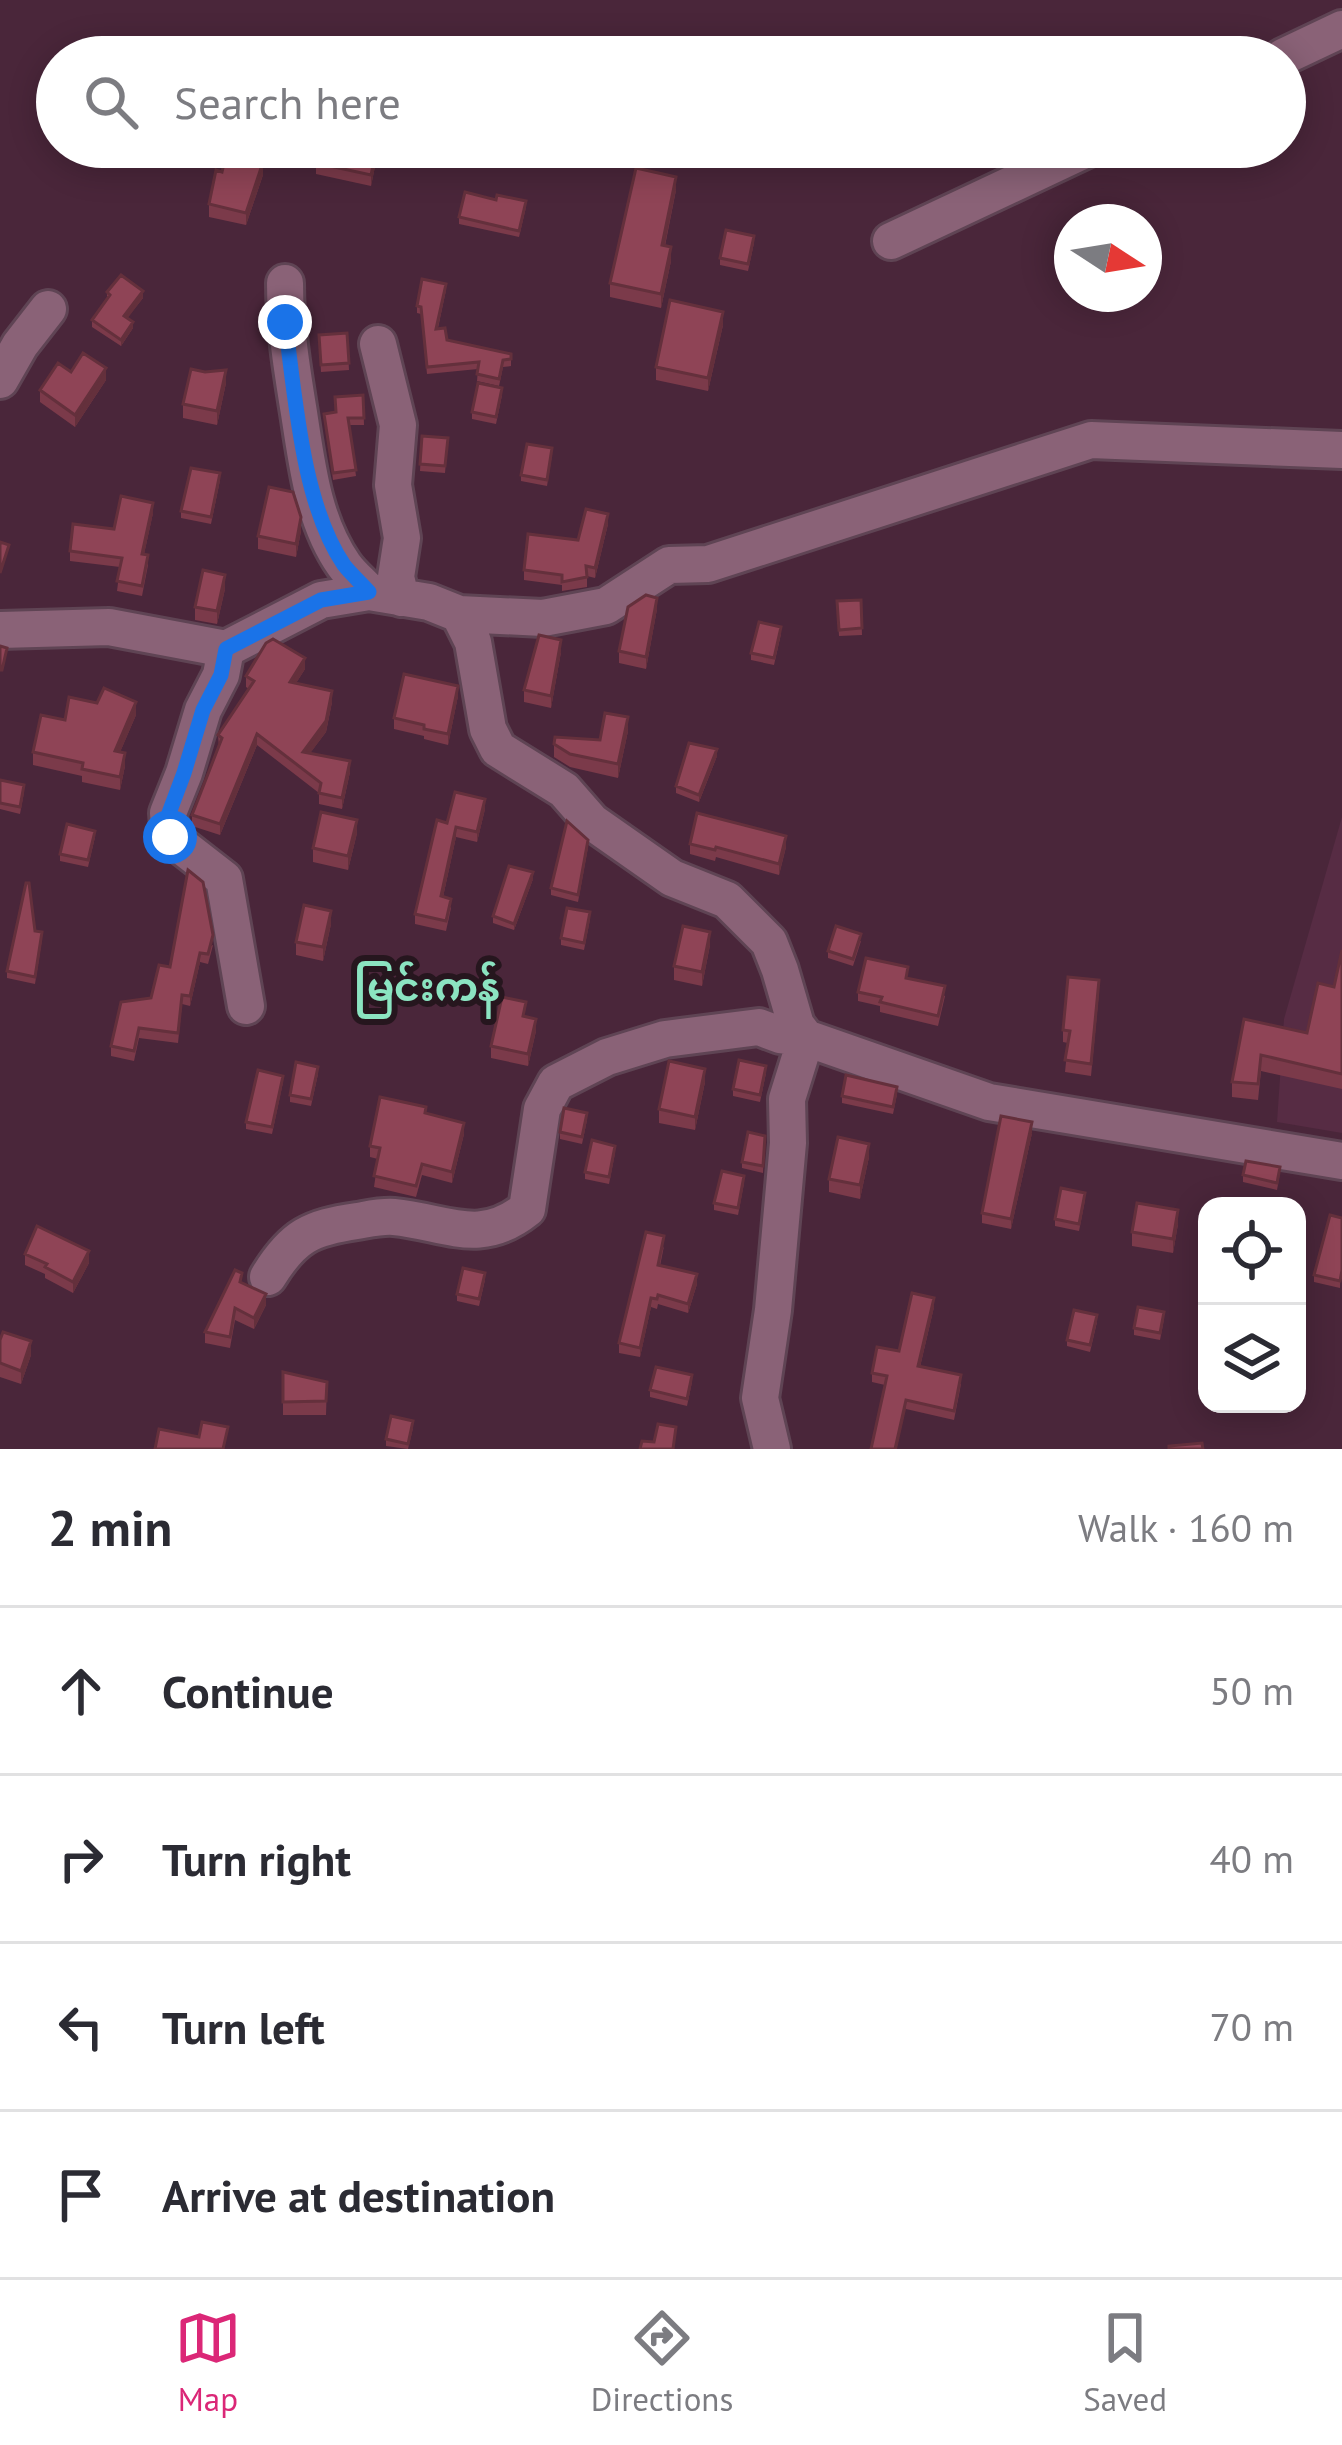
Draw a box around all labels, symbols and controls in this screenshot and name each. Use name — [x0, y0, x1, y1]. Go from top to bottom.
search box — [36, 36, 1306, 168]
icon: search — [78, 69, 144, 135]
text: Search here — [174, 73, 401, 131]
north arrow — [1054, 204, 1162, 312]
route end — [258, 295, 312, 349]
route start — [143, 810, 197, 864]
district label: မြင်းကန် — [354, 961, 500, 1019]
map controls — [1198, 1197, 1306, 1413]
button: locate — [1198, 1197, 1306, 1305]
button: layers — [1198, 1305, 1306, 1413]
text: 2 min — [48, 1494, 172, 1560]
text: Walk · 160 m — [1078, 1502, 1294, 1553]
icon: ahead — [48, 1658, 114, 1724]
text: Continue — [162, 1662, 334, 1720]
text: 50 m — [1209, 1665, 1294, 1716]
icon: right — [48, 1826, 114, 1892]
text: Turn right — [162, 1830, 351, 1888]
text: 40 m — [1209, 1833, 1294, 1884]
icon: left — [48, 1994, 114, 2060]
text: Turn left — [162, 1998, 325, 2056]
text: 70 m — [1209, 2001, 1294, 2052]
icon: arrive — [48, 2162, 114, 2228]
text: Arrive at destination — [162, 2166, 555, 2224]
tab: Map — [175, 2305, 241, 2420]
tab: Directions — [591, 2305, 733, 2420]
tab: Saved — [1083, 2305, 1167, 2420]

